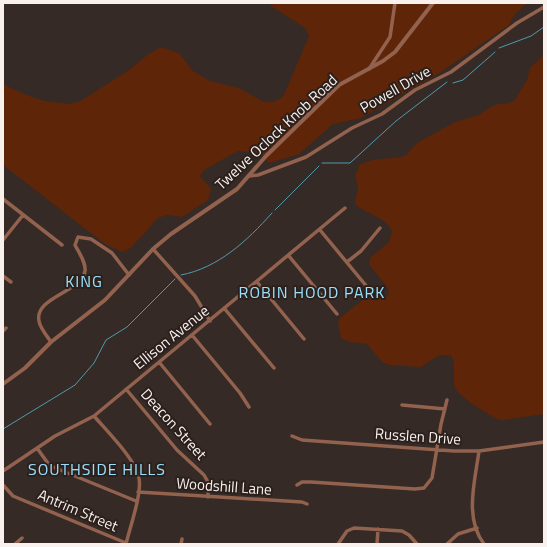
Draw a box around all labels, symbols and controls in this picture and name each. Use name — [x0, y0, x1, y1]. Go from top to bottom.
street label: Powell Drive — [355, 59, 435, 119]
street label: Twelve Oclock Knob Road — [210, 69, 342, 195]
district label: KING — [65, 269, 103, 293]
district label: ROBIN HOOD PARK — [239, 280, 385, 304]
street label: Ellison Avenue — [128, 299, 214, 375]
street label: Deacon Street — [136, 383, 213, 465]
street label: Russlen Drive — [374, 422, 462, 450]
district label: SOUTHSIDE HILLS — [28, 457, 166, 481]
street label: Woodshill Lane — [175, 471, 273, 501]
street label: Antrim Street — [34, 483, 122, 538]

